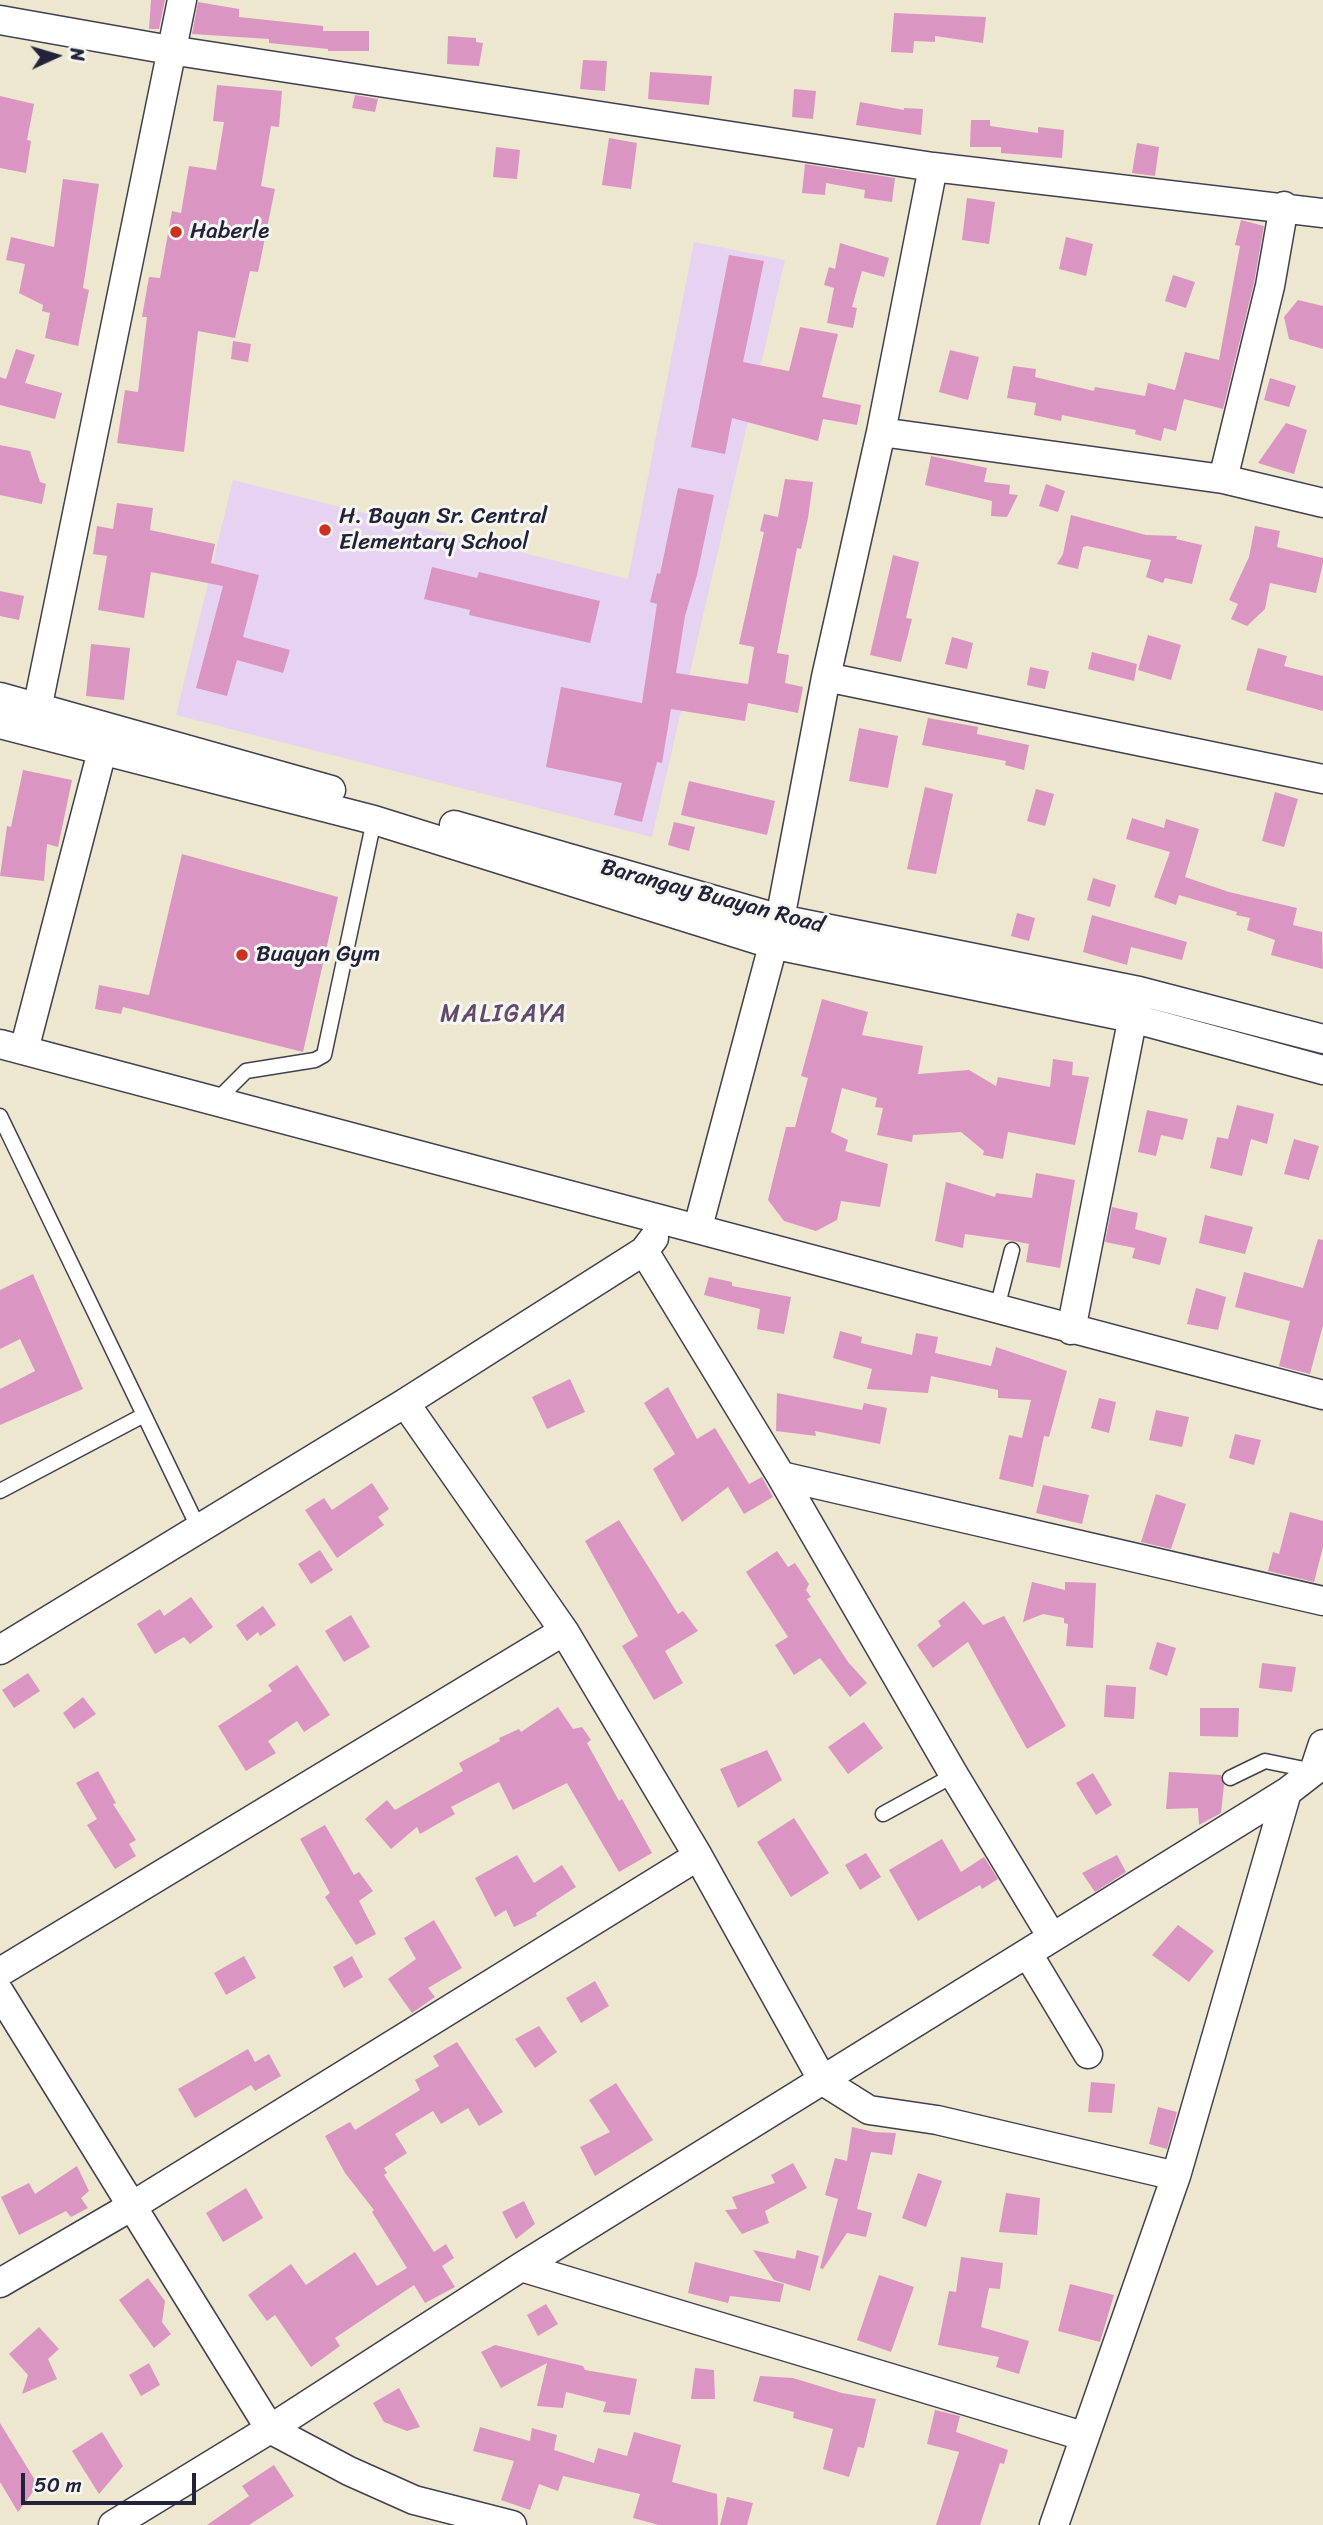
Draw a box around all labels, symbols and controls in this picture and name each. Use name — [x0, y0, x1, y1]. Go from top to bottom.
north arrow — [21, 21, 91, 91]
text: N — [61, 47, 94, 62]
place label: Haberle — [190, 218, 269, 246]
marker: Haberle — [168, 224, 184, 240]
place label: H. Bayan Sr. Central Elementary School — [339, 503, 547, 557]
marker: H. Bayan Sr. Central Elementary School — [317, 522, 333, 538]
street label: Barangay Buayan Road — [597, 854, 827, 940]
place label: Buayan Gym — [256, 941, 380, 969]
marker: Buayan Gym — [234, 947, 250, 963]
district label: MALIGAYA — [442, 1001, 566, 1029]
scale bar — [24, 2458, 200, 2502]
text: 50 m — [34, 2466, 82, 2504]

